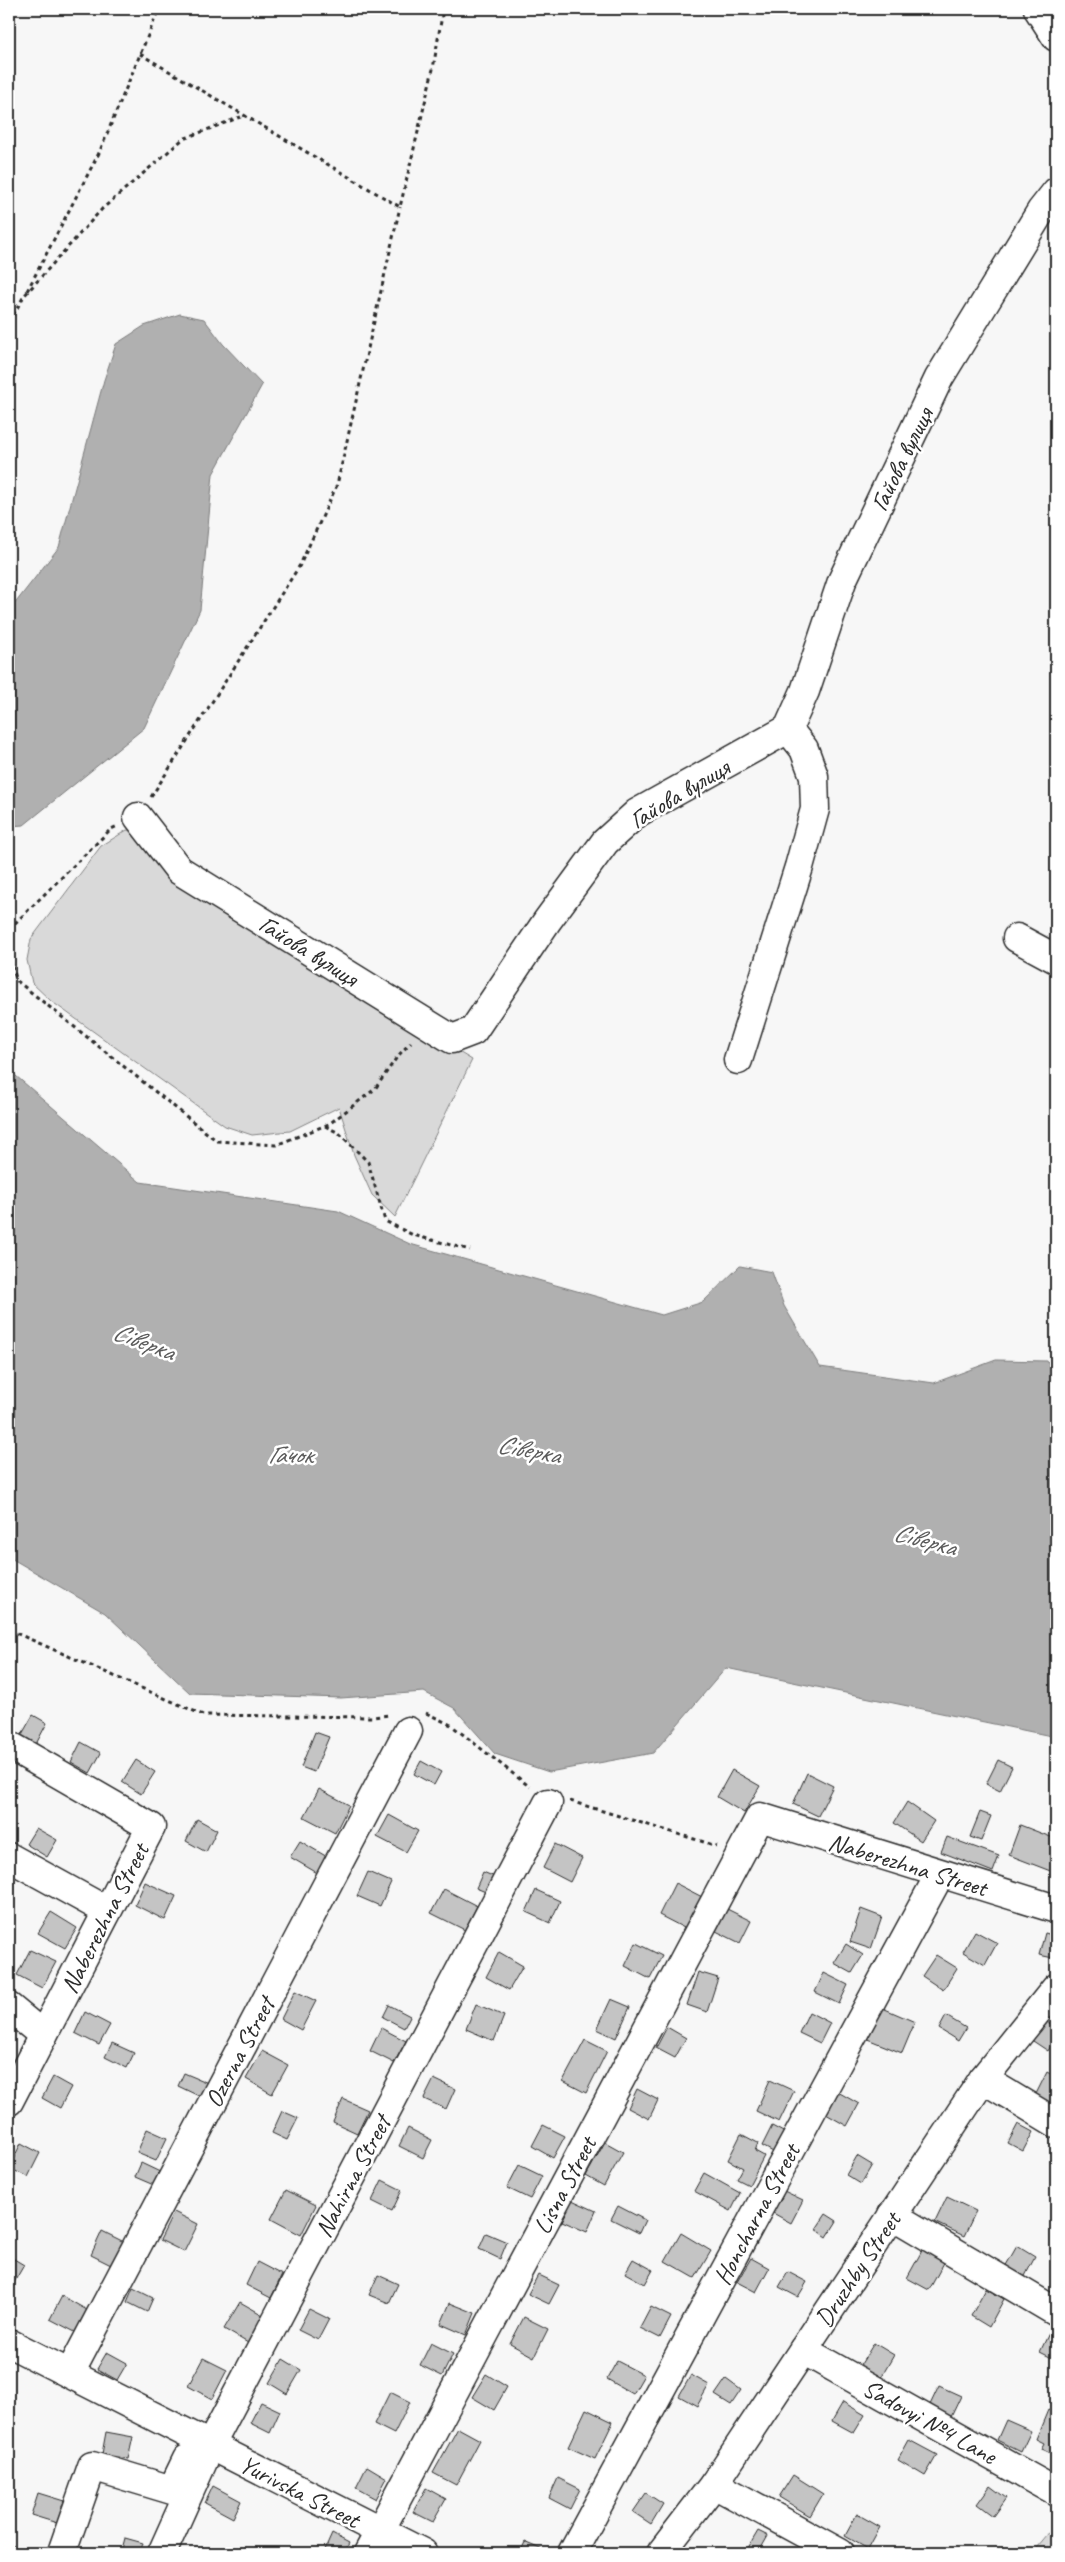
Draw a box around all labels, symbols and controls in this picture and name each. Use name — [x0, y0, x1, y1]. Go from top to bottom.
street label: Гайова вулиця — [863, 401, 942, 516]
street label: Гайова вулиця — [624, 750, 737, 836]
street label: Гайова вулиця — [253, 908, 366, 995]
water label: Сіверка — [108, 1315, 182, 1369]
water label: Сіверка — [495, 1427, 566, 1472]
water label: Гачок — [268, 1438, 317, 1471]
water label: Сіверка — [890, 1515, 962, 1564]
street label: Naberezhna Street — [825, 1826, 993, 1905]
street label: Naberezhna Street — [53, 1836, 158, 1999]
street label: Ozerna Street — [198, 1989, 284, 2113]
street label: Nahirna Street — [307, 2107, 400, 2243]
street label: Lisna Street — [526, 2129, 605, 2240]
street label: Honcharna Street — [706, 2136, 809, 2290]
street label: Druzhby Street — [808, 2204, 909, 2333]
street label: Sadovyi №4 Lane — [857, 2372, 1004, 2473]
street label: Yurivska Street — [234, 2448, 367, 2537]

